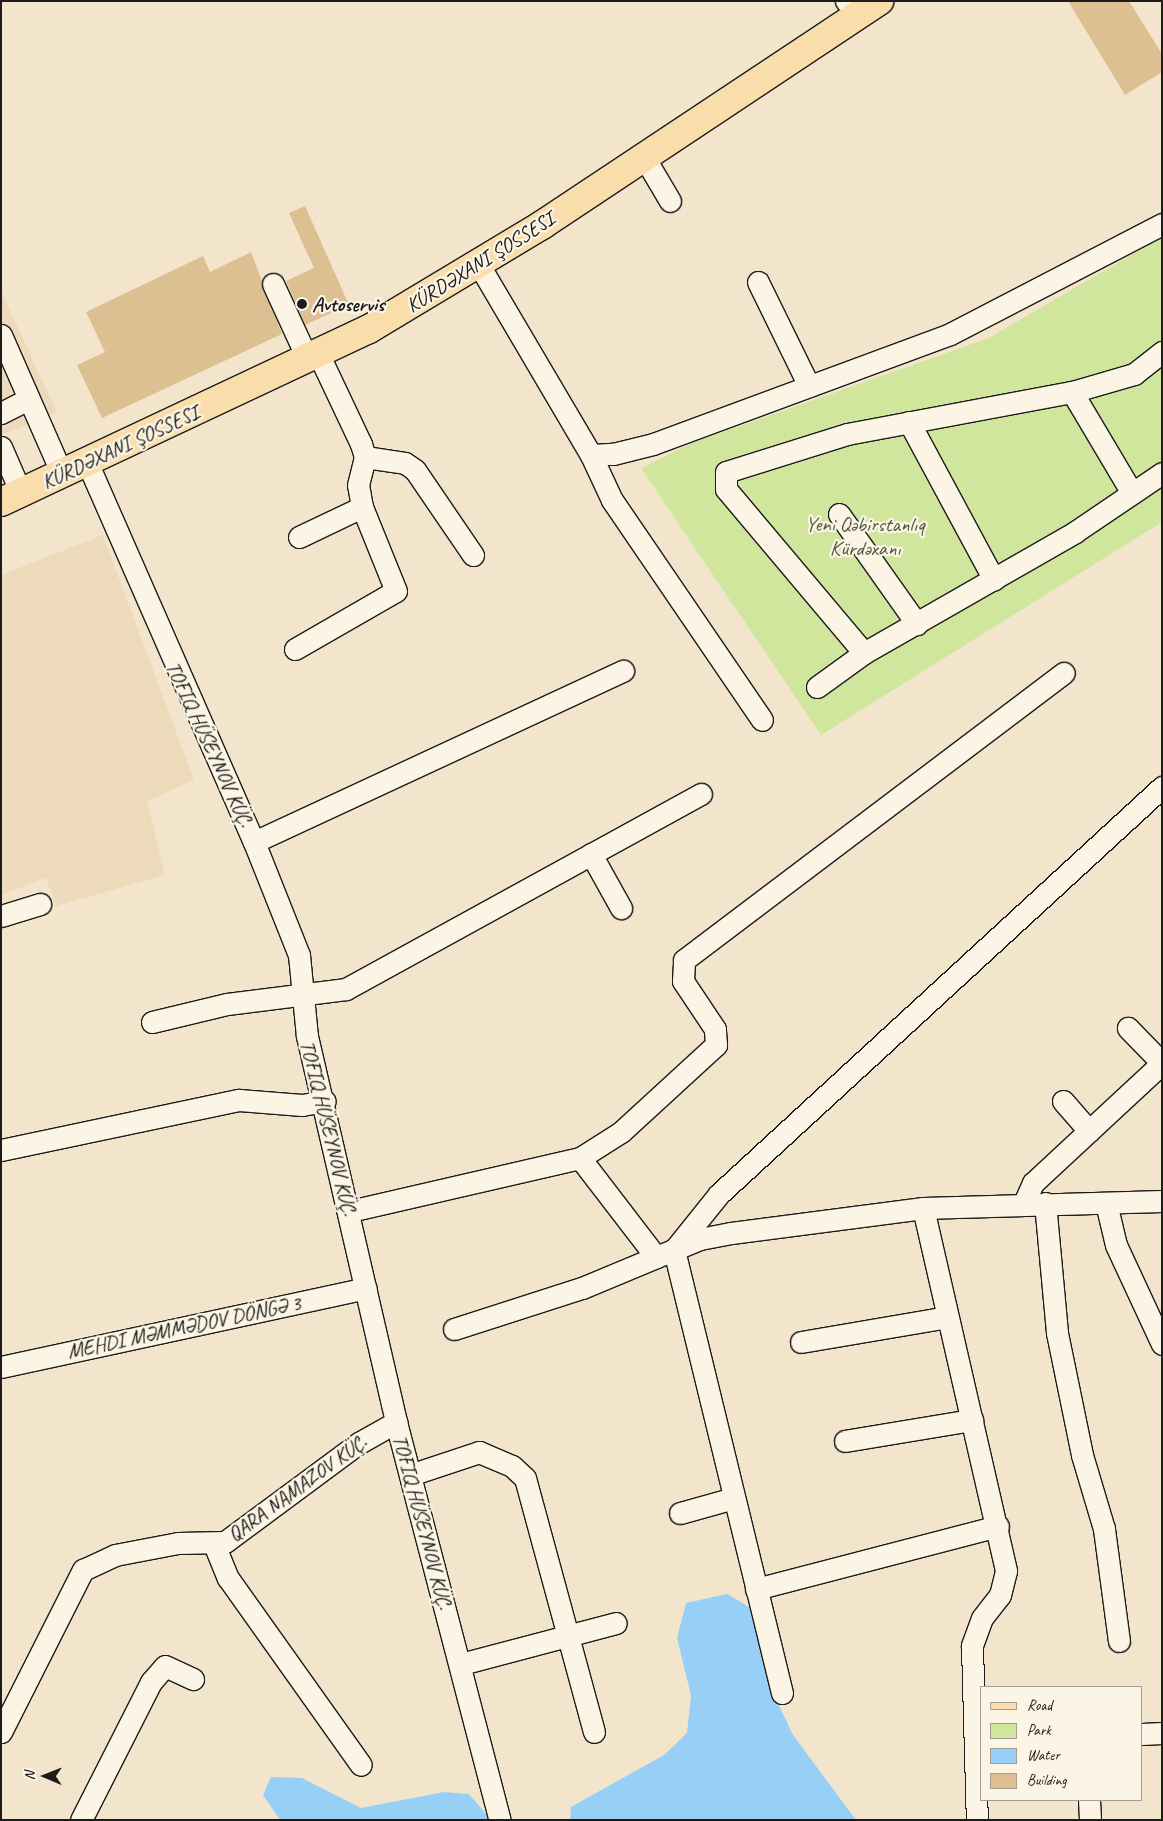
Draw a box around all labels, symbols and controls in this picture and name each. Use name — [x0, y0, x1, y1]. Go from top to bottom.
street label: KÜRDƏXANI ŞOSSESI — [401, 206, 559, 318]
place label: Avtoservis — [312, 291, 384, 317]
marker: Avtoservis — [296, 298, 308, 310]
street label: KÜRDƏXANI ŞOSSESI — [37, 400, 203, 494]
park label: Yeni Qəbirstanlıq Kürdəxanı — [805, 511, 925, 561]
street label: TOFIQ HÜSEYNOV KÜÇ. — [161, 657, 259, 831]
street label: TOFIQ HÜSEYNOV KÜÇ. — [295, 1038, 363, 1218]
street label: MEHDI MƏMMƏDOV DÖNGƏ 3 — [65, 1290, 303, 1364]
street label: QARA NAMAZOV KÜÇ. — [222, 1429, 372, 1547]
street label: TOFIQ HÜSEYNOV KÜÇ. — [388, 1432, 458, 1612]
legend — [980, 1686, 1143, 1801]
text: Road — [1027, 1696, 1052, 1715]
text: Park — [1027, 1721, 1051, 1740]
text: Water — [1027, 1746, 1060, 1765]
north arrow — [20, 1751, 70, 1801]
text: N — [21, 1771, 38, 1780]
text: Building — [1027, 1771, 1066, 1790]

